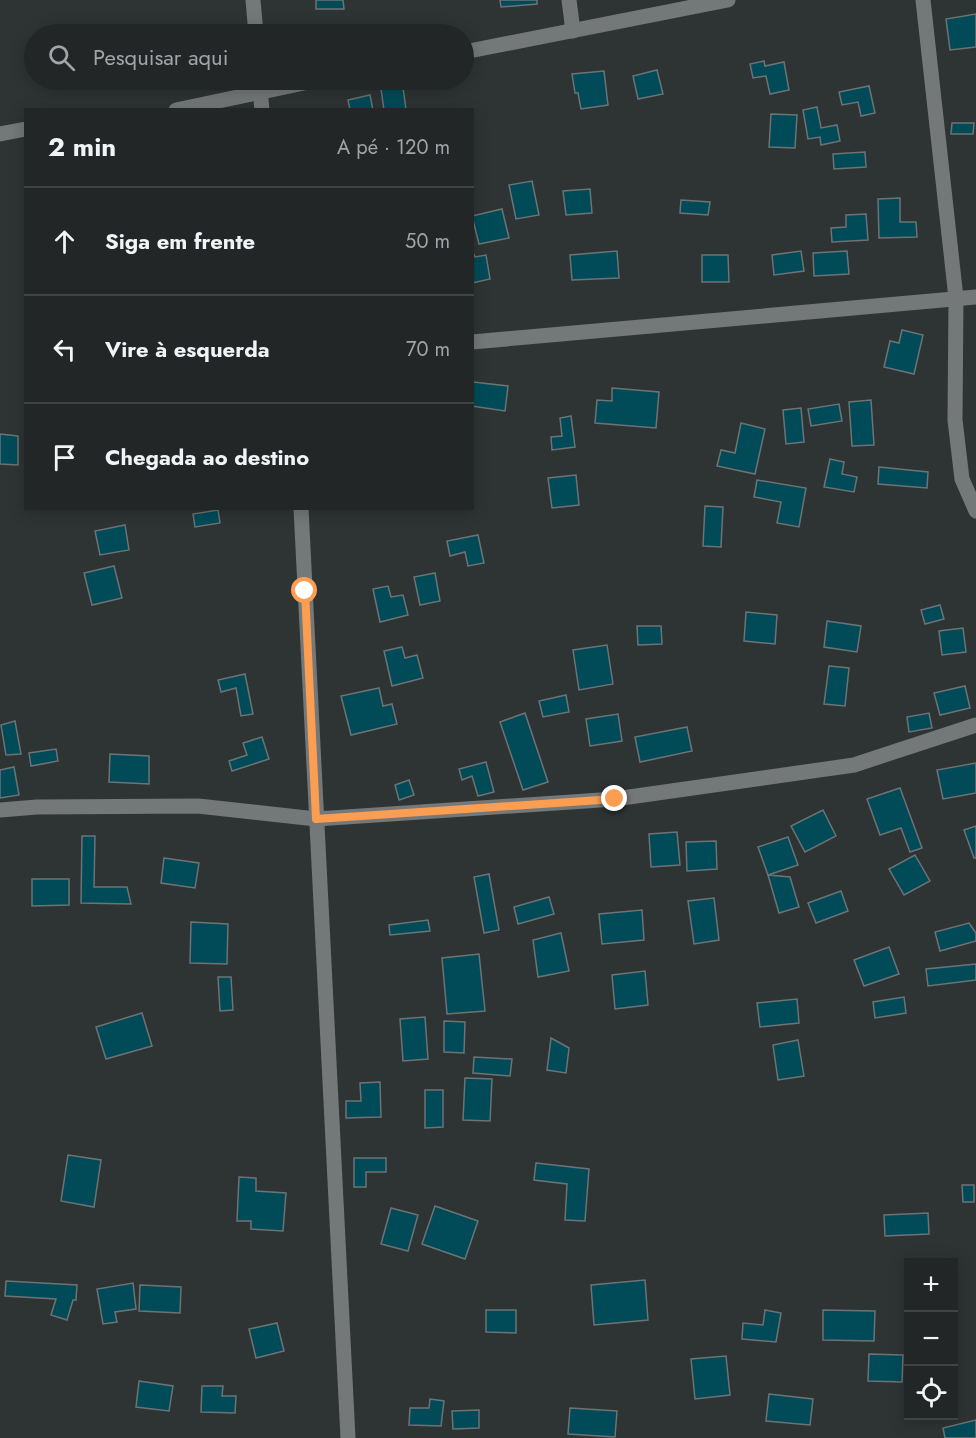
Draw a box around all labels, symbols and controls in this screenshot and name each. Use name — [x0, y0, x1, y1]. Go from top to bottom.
search box — [24, 24, 474, 90]
icon: search — [45, 41, 78, 74]
text: Pesquisar aqui — [93, 41, 228, 73]
text: 2 min — [48, 128, 116, 166]
text: A pé · 120 m — [337, 133, 450, 162]
icon: ahead — [48, 225, 81, 258]
text: Siga em frente — [105, 225, 255, 257]
text: 50 m — [405, 227, 450, 256]
icon: left — [48, 333, 81, 366]
text: Vire à esquerda — [105, 333, 270, 365]
text: 70 m — [406, 335, 450, 364]
icon: arrive — [48, 441, 81, 474]
text: Chegada ao destino — [105, 441, 309, 473]
route start — [291, 577, 317, 603]
route end — [601, 785, 627, 811]
map controls — [904, 1258, 958, 1420]
button: + — [904, 1258, 958, 1312]
button: − — [904, 1312, 958, 1366]
button: locate — [904, 1366, 958, 1420]

